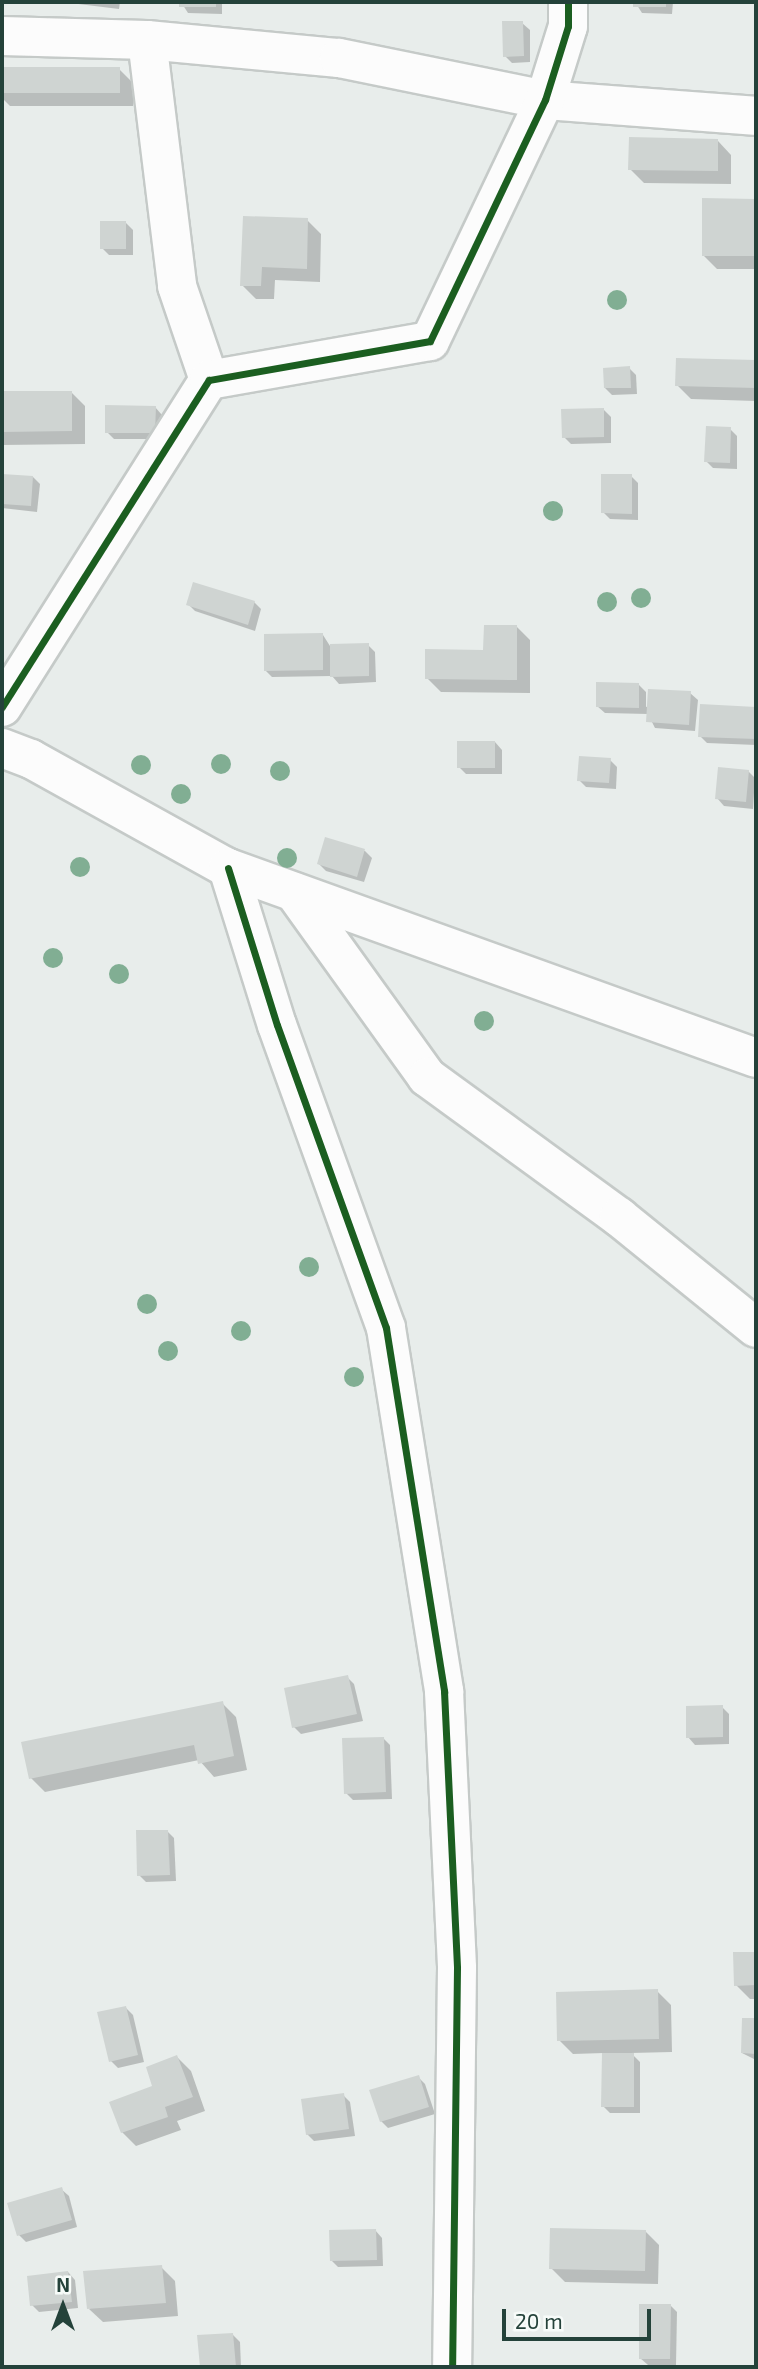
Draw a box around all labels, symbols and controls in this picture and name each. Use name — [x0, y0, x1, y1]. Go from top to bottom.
north arrow — [28, 2271, 98, 2341]
text: N — [56, 2273, 70, 2296]
scale bar — [506, 2296, 655, 2340]
text: 20 m — [515, 2308, 563, 2333]

